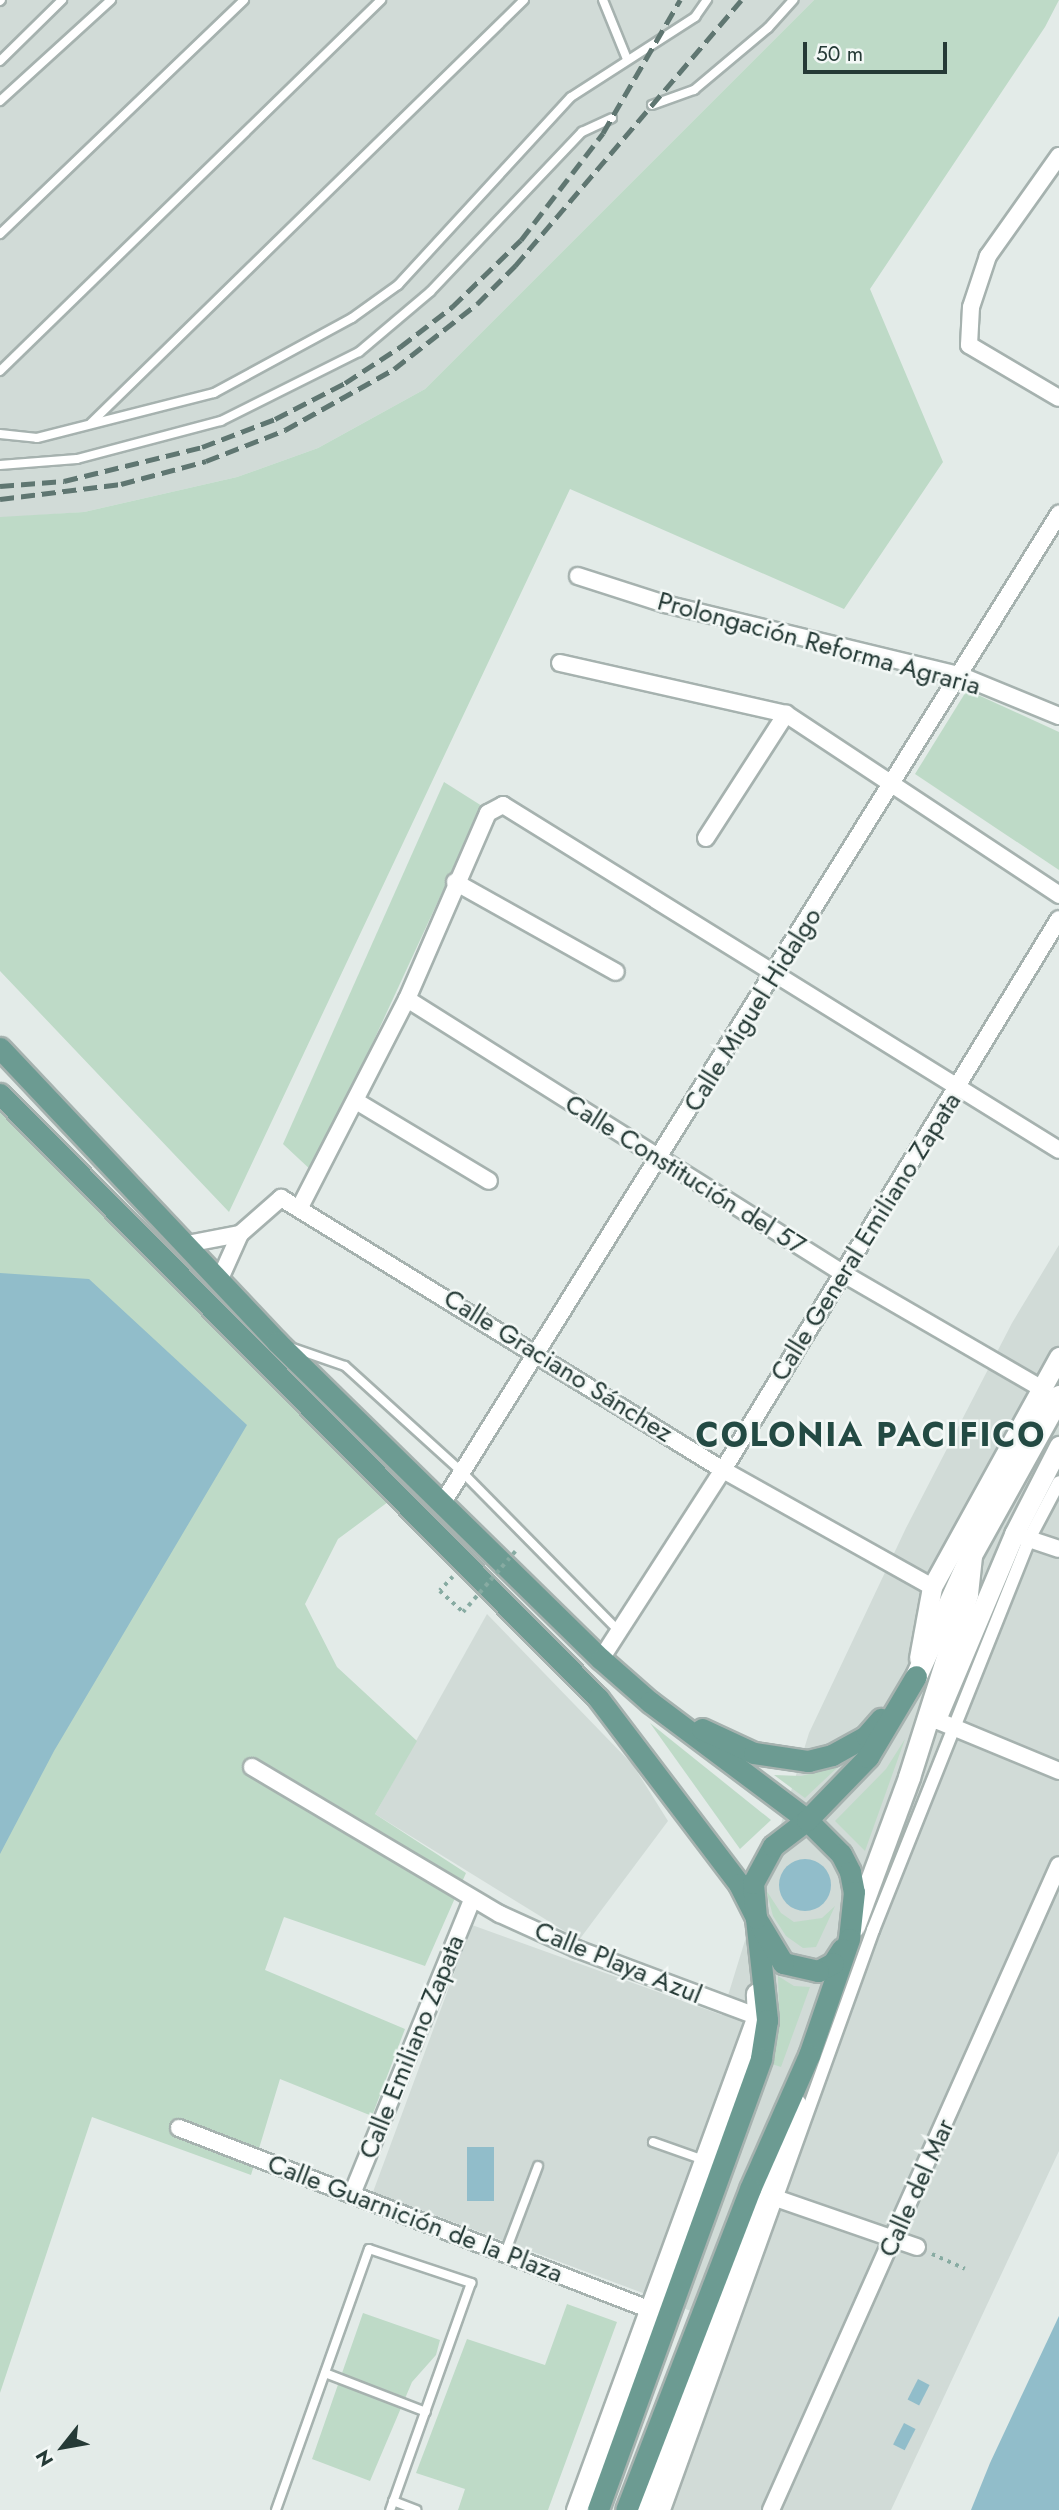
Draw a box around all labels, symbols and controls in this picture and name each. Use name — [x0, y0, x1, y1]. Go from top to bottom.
scale bar — [807, 28, 950, 72]
text: 50 m — [816, 39, 863, 69]
street label: Prolongación Reforma Agraria — [654, 586, 984, 702]
street label: Calle Miguel Hidalgo — [678, 902, 828, 1118]
street label: Calle General Emiliano Zapata — [764, 1087, 968, 1387]
street label: Calle Constitución del 57 — [559, 1088, 811, 1262]
street label: Calle Graciano Sánchez — [438, 1283, 678, 1449]
district label: COLONIA PACIFICO — [698, 1415, 1044, 1455]
street label: Calle Playa Azul — [530, 1915, 706, 2011]
street label: Calle Emiliano Zapata — [353, 1931, 471, 2163]
street label: Calle del Mar — [873, 2114, 961, 2262]
street label: Calle Guarnición de la Plaza — [263, 2148, 567, 2290]
north arrow — [28, 2412, 98, 2482]
text: N — [29, 2445, 60, 2471]

